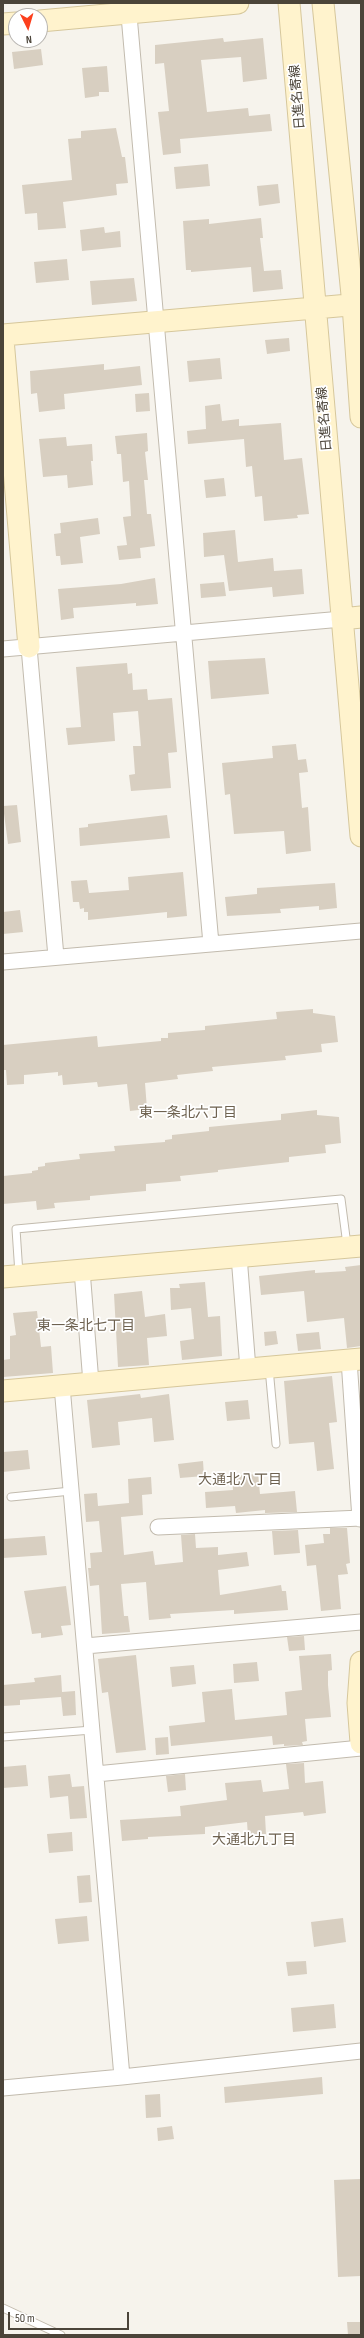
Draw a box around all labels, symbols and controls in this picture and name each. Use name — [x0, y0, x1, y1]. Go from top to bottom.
north arrow — [8, 8, 48, 48]
text: N — [26, 33, 32, 46]
street label: 日進名寄線 — [287, 64, 309, 130]
street label: 日進名寄線 — [314, 386, 336, 452]
district label: 東一条北六丁目 — [139, 1105, 237, 1121]
district label: 東一条北七丁目 — [37, 1318, 135, 1334]
district label: 大通北八丁目 — [198, 1472, 282, 1488]
district label: 大通北九丁目 — [212, 1832, 296, 1848]
scale bar — [10, 2304, 131, 2330]
text: 50 m — [15, 2311, 35, 2326]

